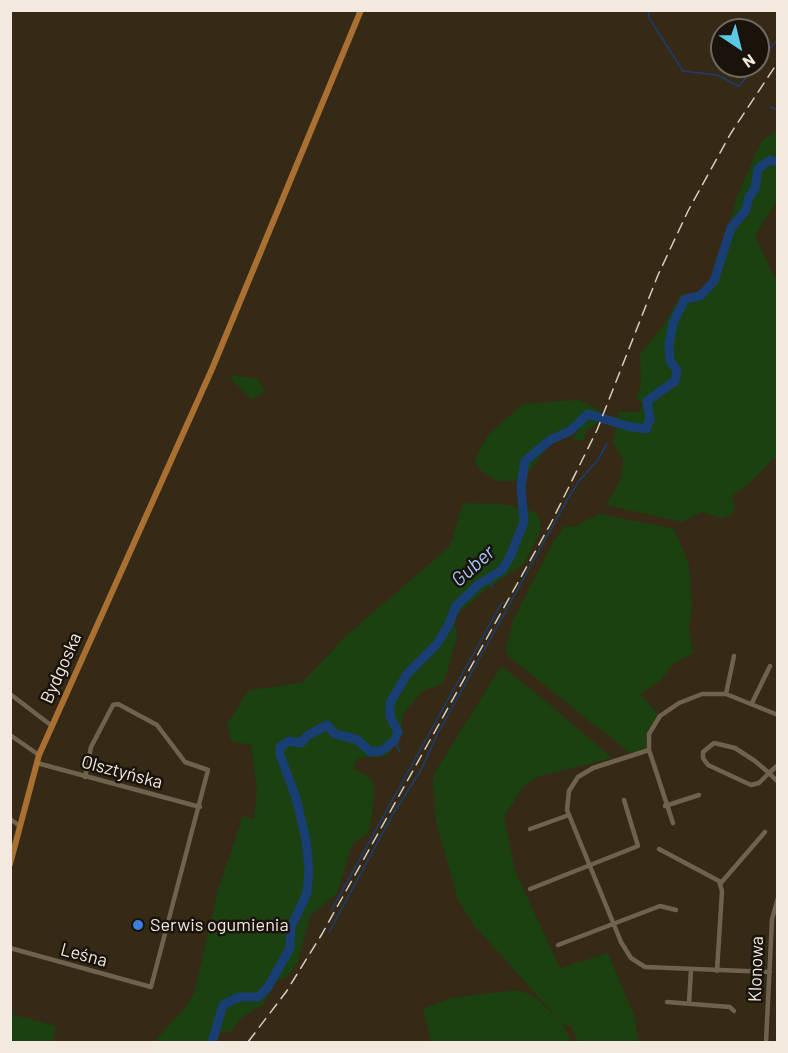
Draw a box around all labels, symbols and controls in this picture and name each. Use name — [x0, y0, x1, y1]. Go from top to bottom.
north arrow — [710, 18, 770, 78]
text: N — [740, 51, 759, 72]
water label: Guber — [446, 540, 500, 592]
street label: Bydgoska — [36, 629, 86, 707]
street label: Olsztyńska — [79, 751, 165, 793]
place label: Serwis ogumienia — [150, 914, 289, 936]
marker: Serwis ogumienia — [131, 918, 145, 932]
street label: Klonowa — [744, 936, 768, 1002]
street label: Leśna — [58, 938, 110, 972]

